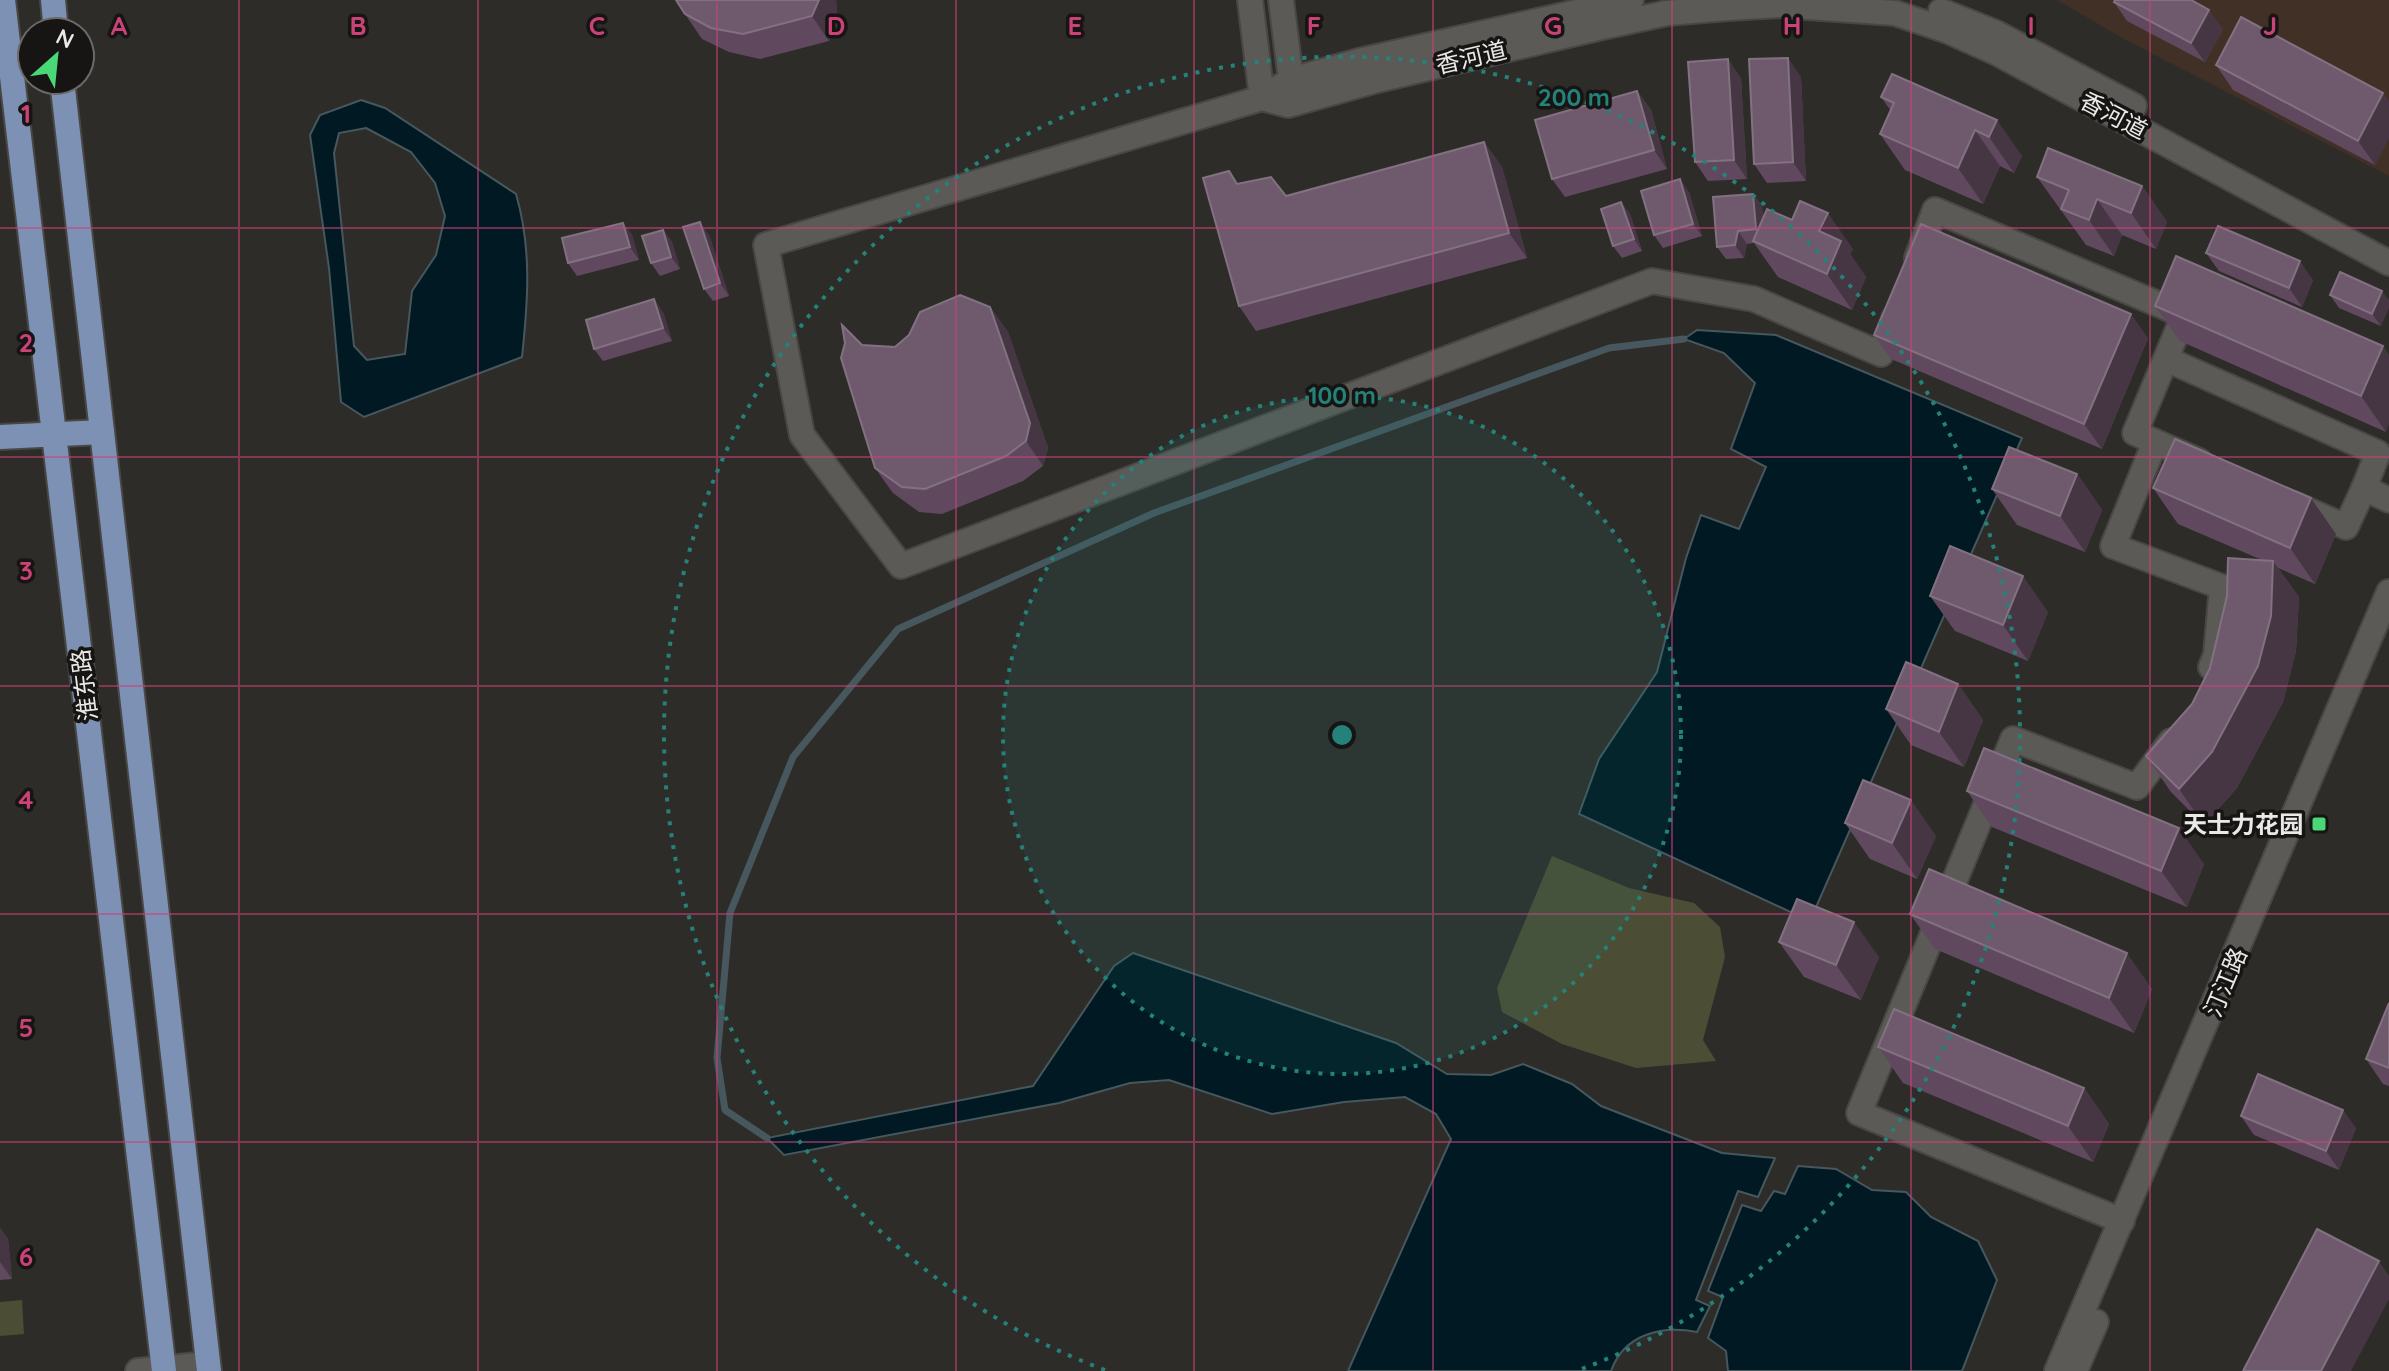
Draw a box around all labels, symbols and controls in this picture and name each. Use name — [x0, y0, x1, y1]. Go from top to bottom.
text: A — [111, 9, 128, 42]
text: B — [349, 9, 367, 42]
text: C — [589, 9, 605, 42]
text: D — [827, 9, 845, 42]
text: E — [1068, 9, 1082, 42]
text: F — [1307, 9, 1321, 42]
text: G — [1544, 9, 1562, 42]
text: H — [1783, 9, 1801, 42]
text: I — [2027, 9, 2035, 42]
text: J — [2263, 9, 2277, 42]
north arrow — [16, 16, 96, 96]
text: N — [52, 22, 79, 54]
street label: 香河道 — [1433, 34, 1509, 80]
text: 200 m — [1538, 82, 1610, 112]
street label: 香河道 — [2075, 85, 2153, 145]
text: 1 — [21, 97, 31, 130]
text: 2 — [19, 326, 33, 359]
text: 100 m — [1308, 380, 1376, 410]
text: 3 — [19, 554, 33, 587]
street label: 淮东路 — [65, 647, 103, 723]
centre of rings — [1328, 721, 1356, 749]
text: 4 — [18, 783, 34, 816]
place label: 天士力花园 — [2183, 809, 2303, 839]
marker: 天士力花园 — [2310, 815, 2328, 833]
street label: 汀江路 — [2197, 943, 2253, 1021]
text: 5 — [19, 1011, 33, 1044]
text: 6 — [19, 1240, 33, 1273]

